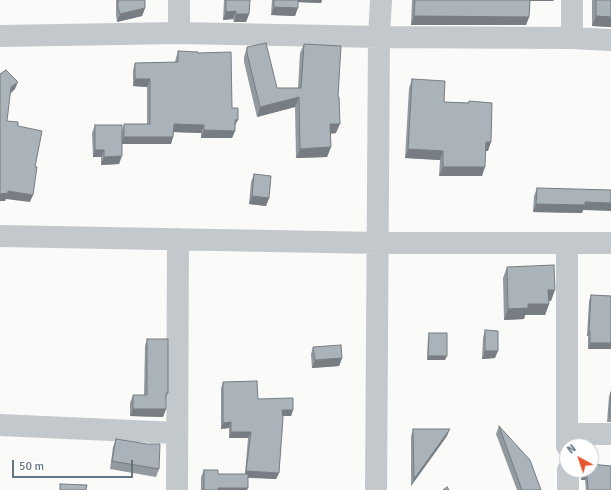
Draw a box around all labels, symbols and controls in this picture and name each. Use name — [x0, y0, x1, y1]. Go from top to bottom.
north arrow — [559, 438, 599, 478]
text: N — [564, 442, 579, 457]
scale bar — [14, 452, 135, 478]
text: 50 m — [19, 459, 44, 474]

